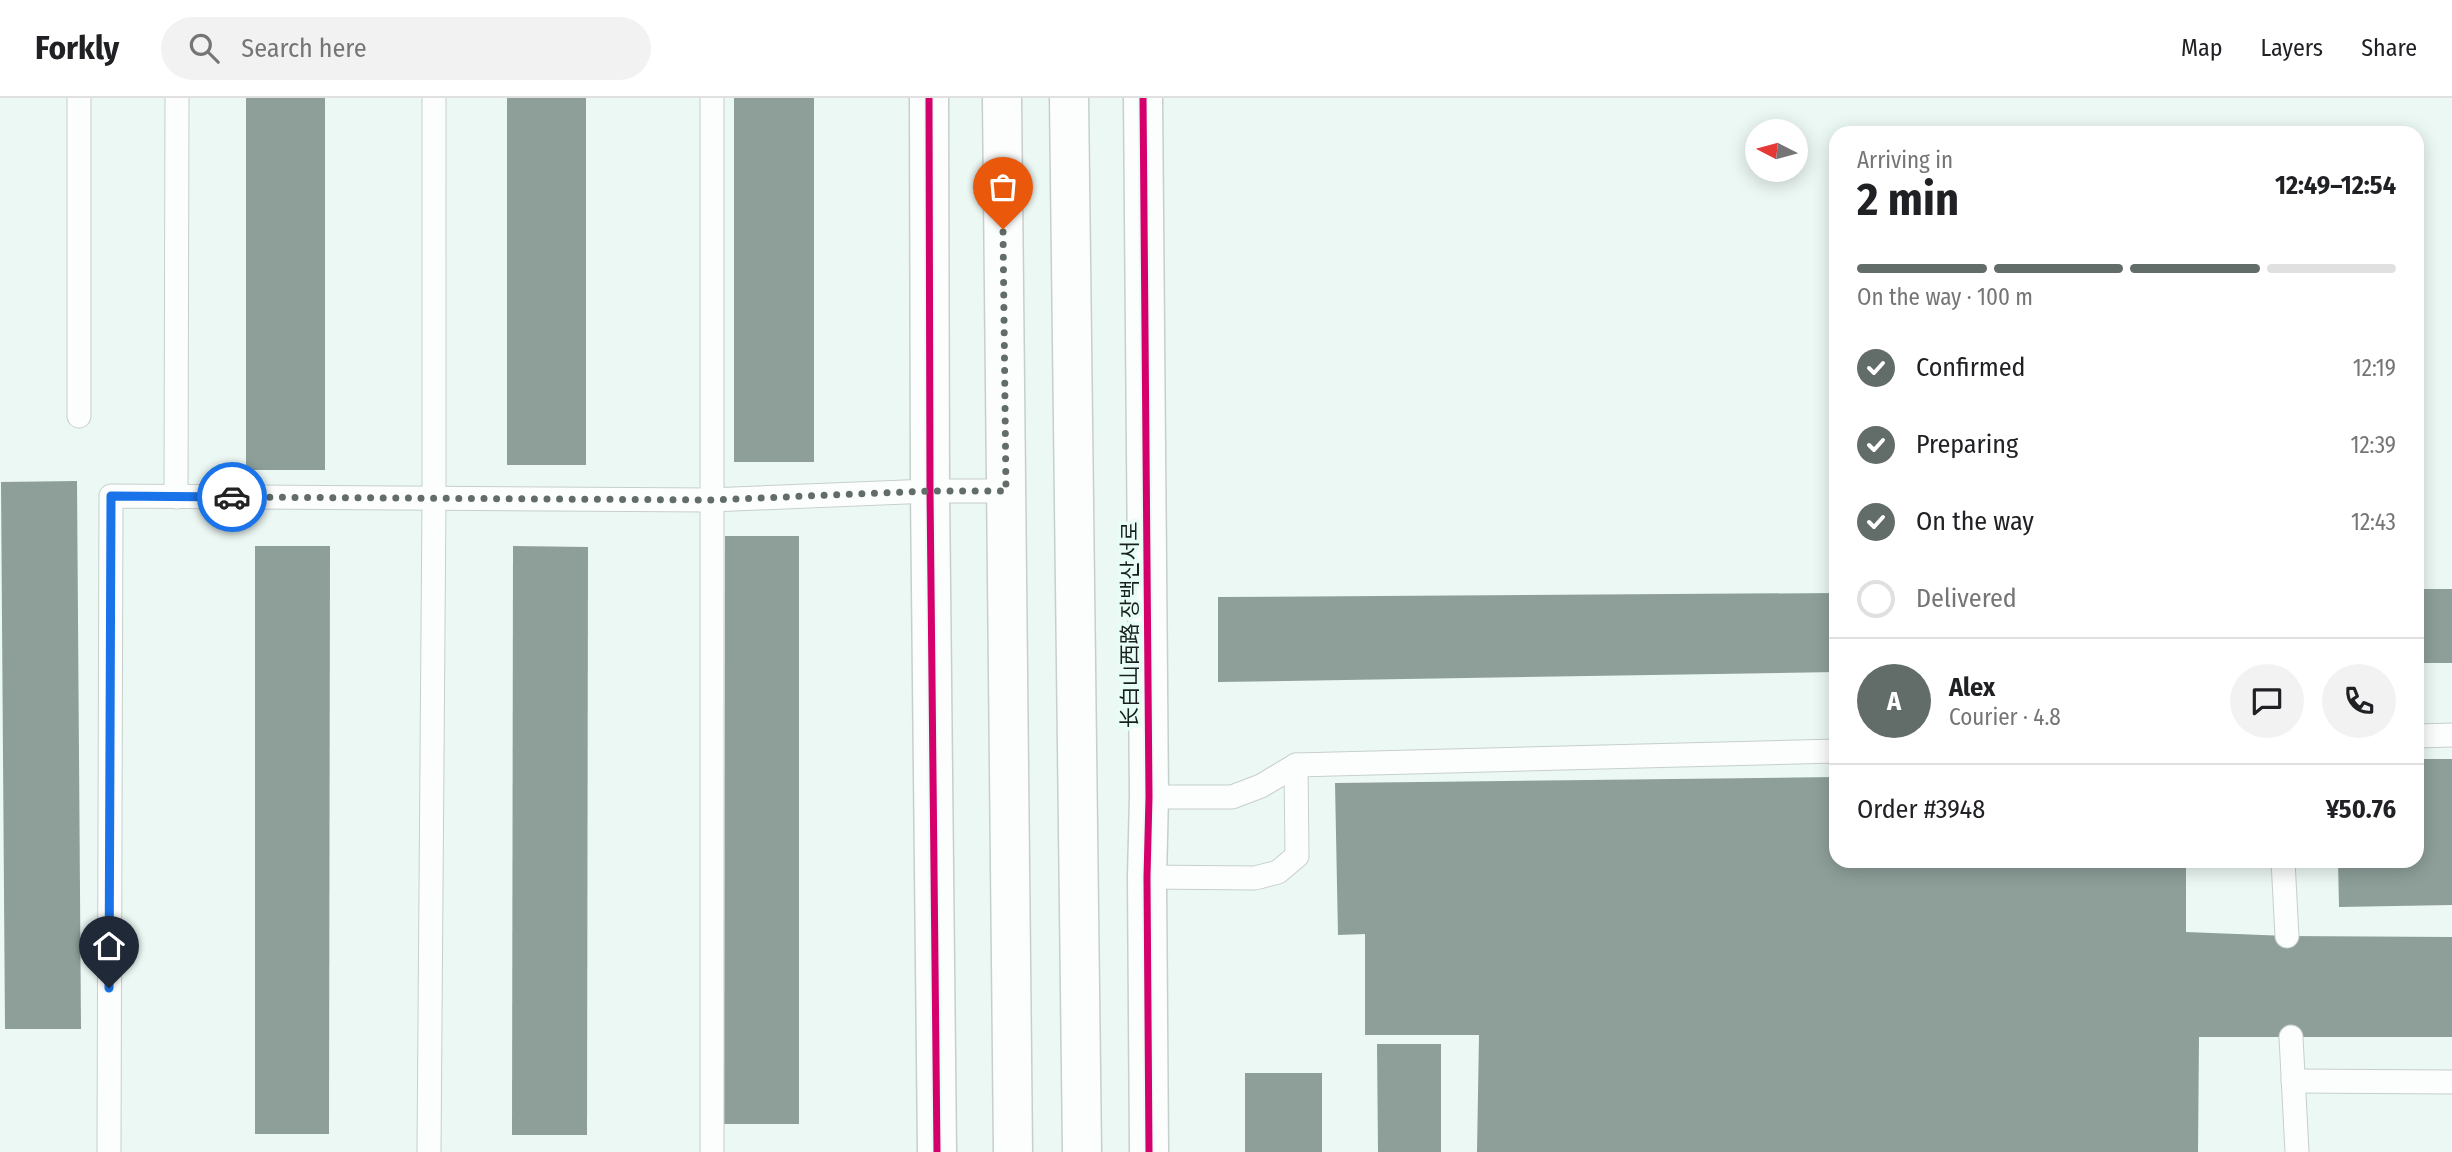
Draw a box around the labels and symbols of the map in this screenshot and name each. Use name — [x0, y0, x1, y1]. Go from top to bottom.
north arrow — [1745, 119, 1808, 182]
pin — [973, 157, 1033, 229]
courier — [197, 462, 267, 532]
street label: 长白山西路 장백산서로 — [1117, 522, 1143, 728]
pin — [79, 916, 139, 988]

